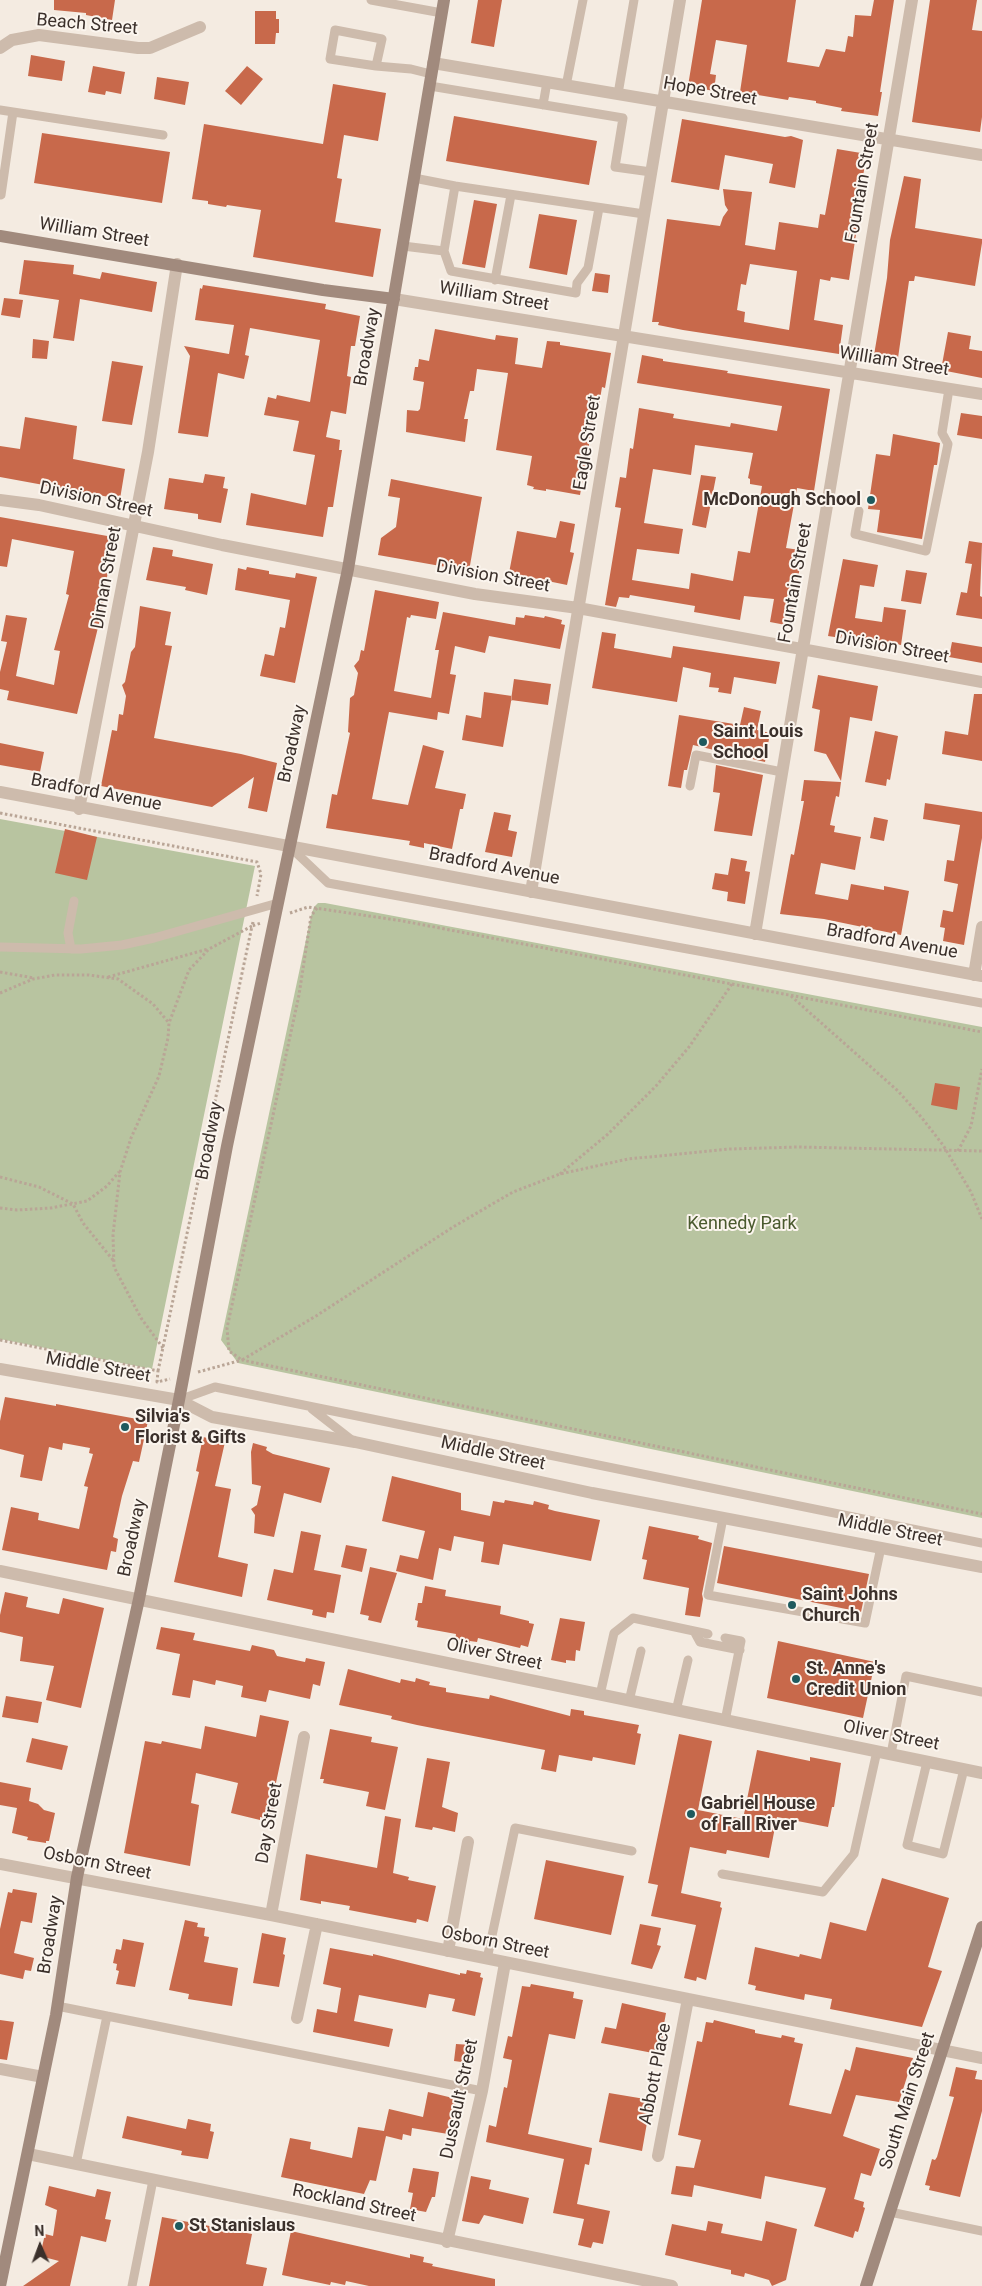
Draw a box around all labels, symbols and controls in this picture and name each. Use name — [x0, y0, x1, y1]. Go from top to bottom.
street label: Beach Street — [35, 10, 139, 40]
street label: Hope Street — [661, 73, 759, 111]
street label: Fountain Street — [842, 121, 884, 245]
street label: William Street — [37, 214, 151, 252]
street label: William Street — [437, 278, 551, 316]
street label: Broadway — [351, 306, 385, 388]
street label: William Street — [837, 343, 951, 381]
street label: Eagle Street — [570, 394, 606, 492]
street label: Division Street — [37, 477, 155, 523]
place label: McDonough School — [703, 489, 861, 511]
marker: McDonough School — [865, 494, 877, 506]
street label: Fountain Street — [775, 521, 817, 645]
street label: Diman Street — [87, 525, 127, 631]
street label: Division Street — [434, 556, 552, 598]
street label: Division Street — [833, 627, 951, 669]
street label: Broadway — [274, 703, 312, 785]
place label: Saint Louis School — [713, 721, 803, 764]
marker: Saint Louis School — [697, 736, 709, 748]
street label: Bradford Avenue — [29, 770, 163, 816]
street label: Bradford Avenue — [427, 844, 561, 890]
street label: Bradford Avenue — [825, 920, 959, 964]
street label: Broadway — [192, 1100, 228, 1182]
park label: Kennedy Park — [687, 1213, 797, 1235]
street label: Middle Street — [44, 1348, 152, 1388]
place label: Silvia's Florist & Gifts — [135, 1406, 246, 1448]
marker: Silvia's Florist & Gifts — [119, 1421, 131, 1433]
street label: Middle Street — [439, 1432, 547, 1476]
street label: Broadway — [114, 1497, 152, 1579]
street label: Middle Street — [836, 1510, 944, 1552]
place label: Saint Johns Church — [802, 1584, 898, 1626]
marker: Saint Johns Church — [786, 1599, 798, 1611]
street label: Oliver Street — [444, 1634, 544, 1676]
place label: St. Anne's Credit Union — [806, 1658, 906, 1700]
marker: St. Anne's Credit Union — [790, 1673, 802, 1685]
street label: Oliver Street — [841, 1716, 941, 1756]
street label: Day Street — [252, 1781, 288, 1865]
place label: Gabriel House of Fall River — [701, 1793, 815, 1836]
marker: Gabriel House of Fall River — [685, 1808, 697, 1820]
street label: Osborn Street — [41, 1843, 153, 1885]
street label: Broadway — [34, 1894, 68, 1976]
street label: Osborn Street — [439, 1922, 551, 1964]
street label: Abbott Place — [636, 2021, 676, 2127]
street label: South Main Street — [876, 2030, 940, 2172]
street label: Dussault Street — [437, 2037, 483, 2161]
street label: Rockland Street — [290, 2180, 418, 2228]
place label: St Stanislaus — [189, 2215, 295, 2237]
marker: St Stanislaus — [173, 2220, 185, 2232]
north arrow — [15, 2221, 65, 2271]
text: N — [34, 2223, 45, 2239]

